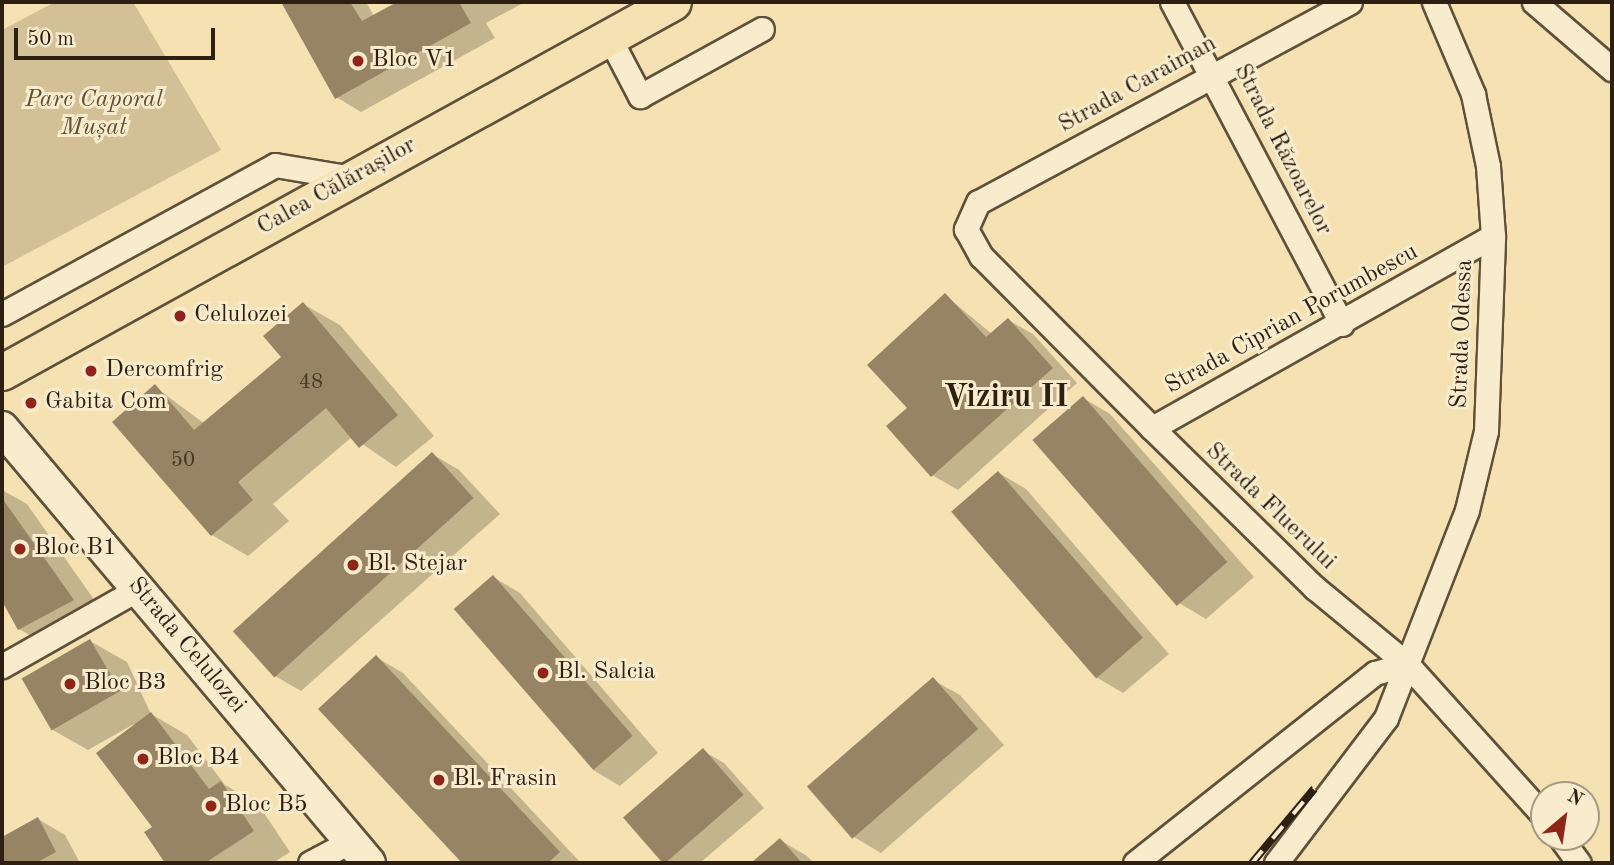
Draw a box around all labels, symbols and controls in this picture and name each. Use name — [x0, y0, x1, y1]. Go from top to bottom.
scale bar — [18, 14, 219, 58]
text: 50 m — [27, 29, 74, 50]
street label: Strada Caraiman — [1054, 30, 1222, 140]
place label: Bloc V1 — [372, 47, 457, 75]
marker: Bloc V1 — [350, 53, 366, 69]
street label: Strada Răzoarelor — [1226, 59, 1338, 241]
park label: Parc Caporal Mușat — [25, 87, 163, 143]
street label: Calea Călărașilor — [253, 131, 421, 243]
street label: Strada Ciprian Porumbescu — [1161, 238, 1423, 402]
street label: Strada Odessa — [1446, 259, 1480, 409]
place label: Celulozei — [194, 302, 287, 330]
marker: Celulozei — [172, 308, 188, 324]
place label: Dercomfrig — [105, 357, 223, 385]
marker: Dercomfrig — [83, 363, 99, 379]
house number: 48 — [299, 370, 323, 396]
district label: Viziru II — [944, 379, 1068, 417]
place label: Gabita Com — [45, 389, 167, 417]
marker: Gabita Com — [23, 395, 39, 411]
street label: Strada Fluerului — [1198, 437, 1342, 577]
house number: 50 — [171, 448, 195, 474]
place label: Bloc B1 — [34, 535, 117, 563]
marker: Bloc B1 — [12, 541, 28, 557]
place label: Bl. Stejar — [367, 551, 467, 579]
marker: Bl. Stejar — [345, 557, 361, 573]
street label: Strada Celulozei — [121, 572, 251, 720]
place label: Bl. Salcia — [557, 659, 655, 687]
marker: Bl. Salcia — [535, 665, 551, 681]
place label: Bloc B3 — [84, 670, 167, 698]
marker: Bloc B3 — [62, 676, 78, 692]
place label: Bloc B4 — [157, 745, 240, 773]
marker: Bloc B4 — [135, 751, 151, 767]
place label: Bl. Frasin — [453, 766, 557, 794]
marker: Bl. Frasin — [431, 772, 447, 788]
north arrow — [1530, 781, 1600, 851]
text: N — [1563, 787, 1585, 811]
place label: Bloc B5 — [225, 792, 308, 820]
marker: Bloc B5 — [203, 798, 219, 814]

